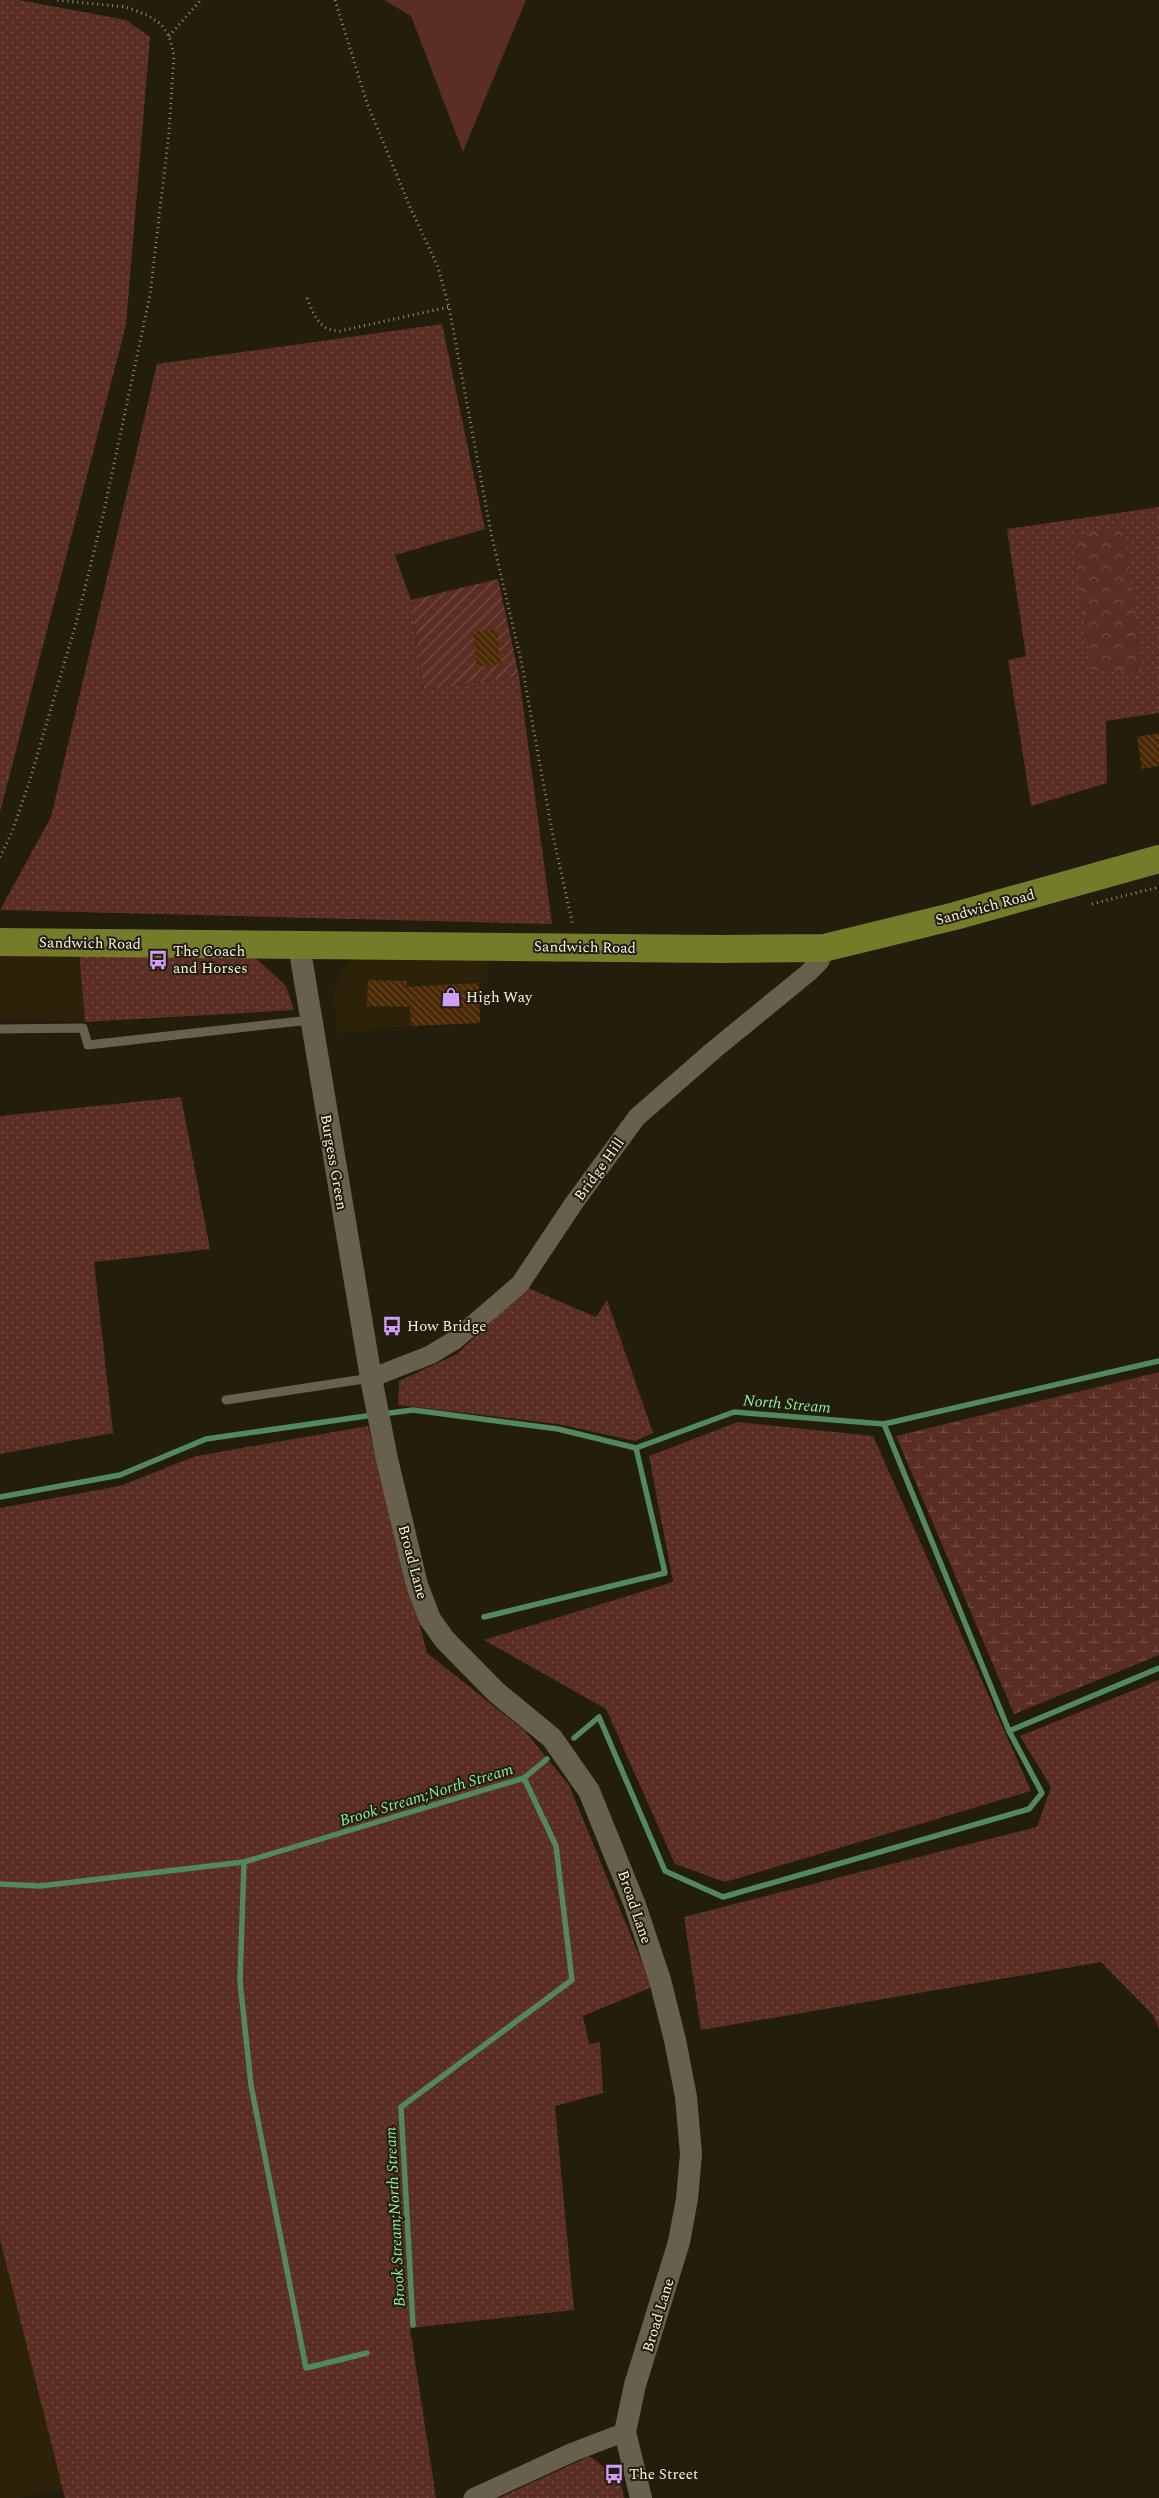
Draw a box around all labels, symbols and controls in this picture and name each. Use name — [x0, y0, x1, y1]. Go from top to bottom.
street label: Sandwich Road — [933, 883, 1037, 932]
street label: Sandwich Road — [39, 931, 141, 956]
street label: Sandwich Road — [534, 935, 636, 960]
place label: The Coach and Horses — [173, 940, 248, 980]
bus stop icon: The Coach and Horses — [147, 949, 169, 971]
shop icon: High Way — [440, 986, 462, 1008]
place label: High Way — [466, 986, 533, 1009]
street label: Burgess Green — [314, 1112, 353, 1212]
street label: Bridge Hill — [568, 1133, 630, 1206]
bus stop icon: How Bridge — [381, 1315, 403, 1337]
place label: How Bridge — [407, 1315, 487, 1338]
water label: North Stream — [742, 1388, 832, 1420]
street label: Broad Lane — [392, 1522, 433, 1602]
water label: Brook Stream;North Stream — [337, 1757, 517, 1833]
street label: Broad Lane — [611, 1867, 658, 1947]
water label: Brook Stream;North Stream — [378, 2126, 412, 2308]
street label: Broad Lane — [636, 2275, 681, 2355]
bus stop icon: The Street — [603, 2463, 625, 2485]
place label: The Street — [629, 2463, 698, 2486]

